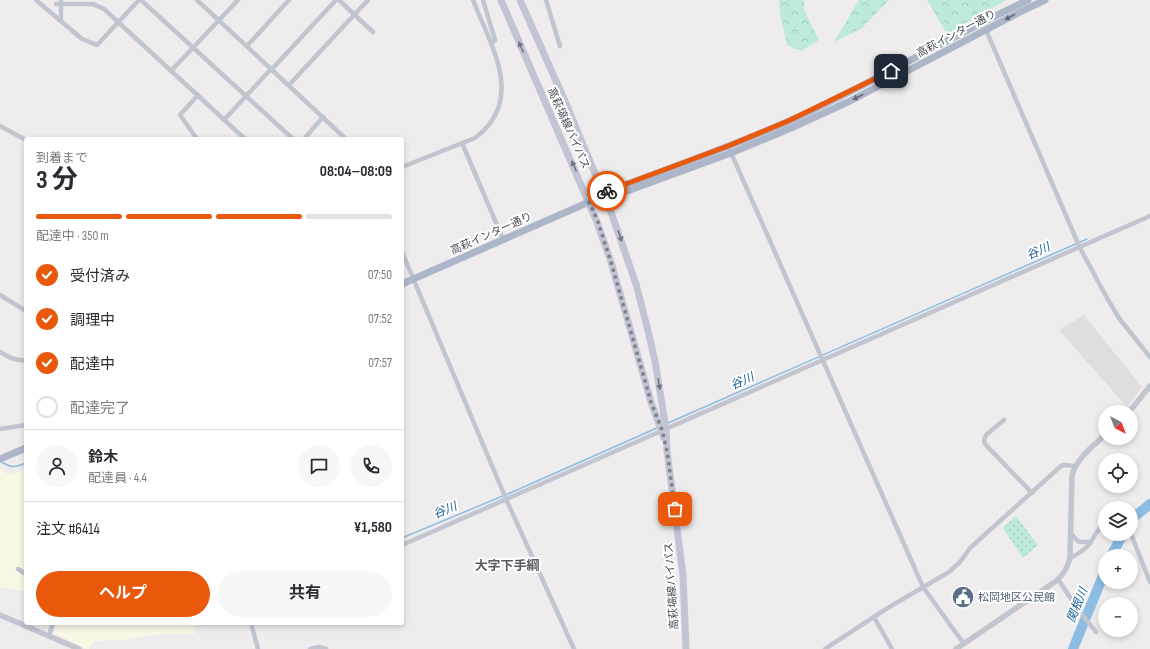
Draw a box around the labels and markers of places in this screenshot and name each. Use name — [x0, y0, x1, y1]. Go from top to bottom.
pin — [874, 54, 908, 88]
pin — [658, 492, 692, 526]
public building icon: 松岡地区公民館 — [950, 584, 976, 610]
place label: 松岡地区公民館 — [978, 591, 1055, 604]

